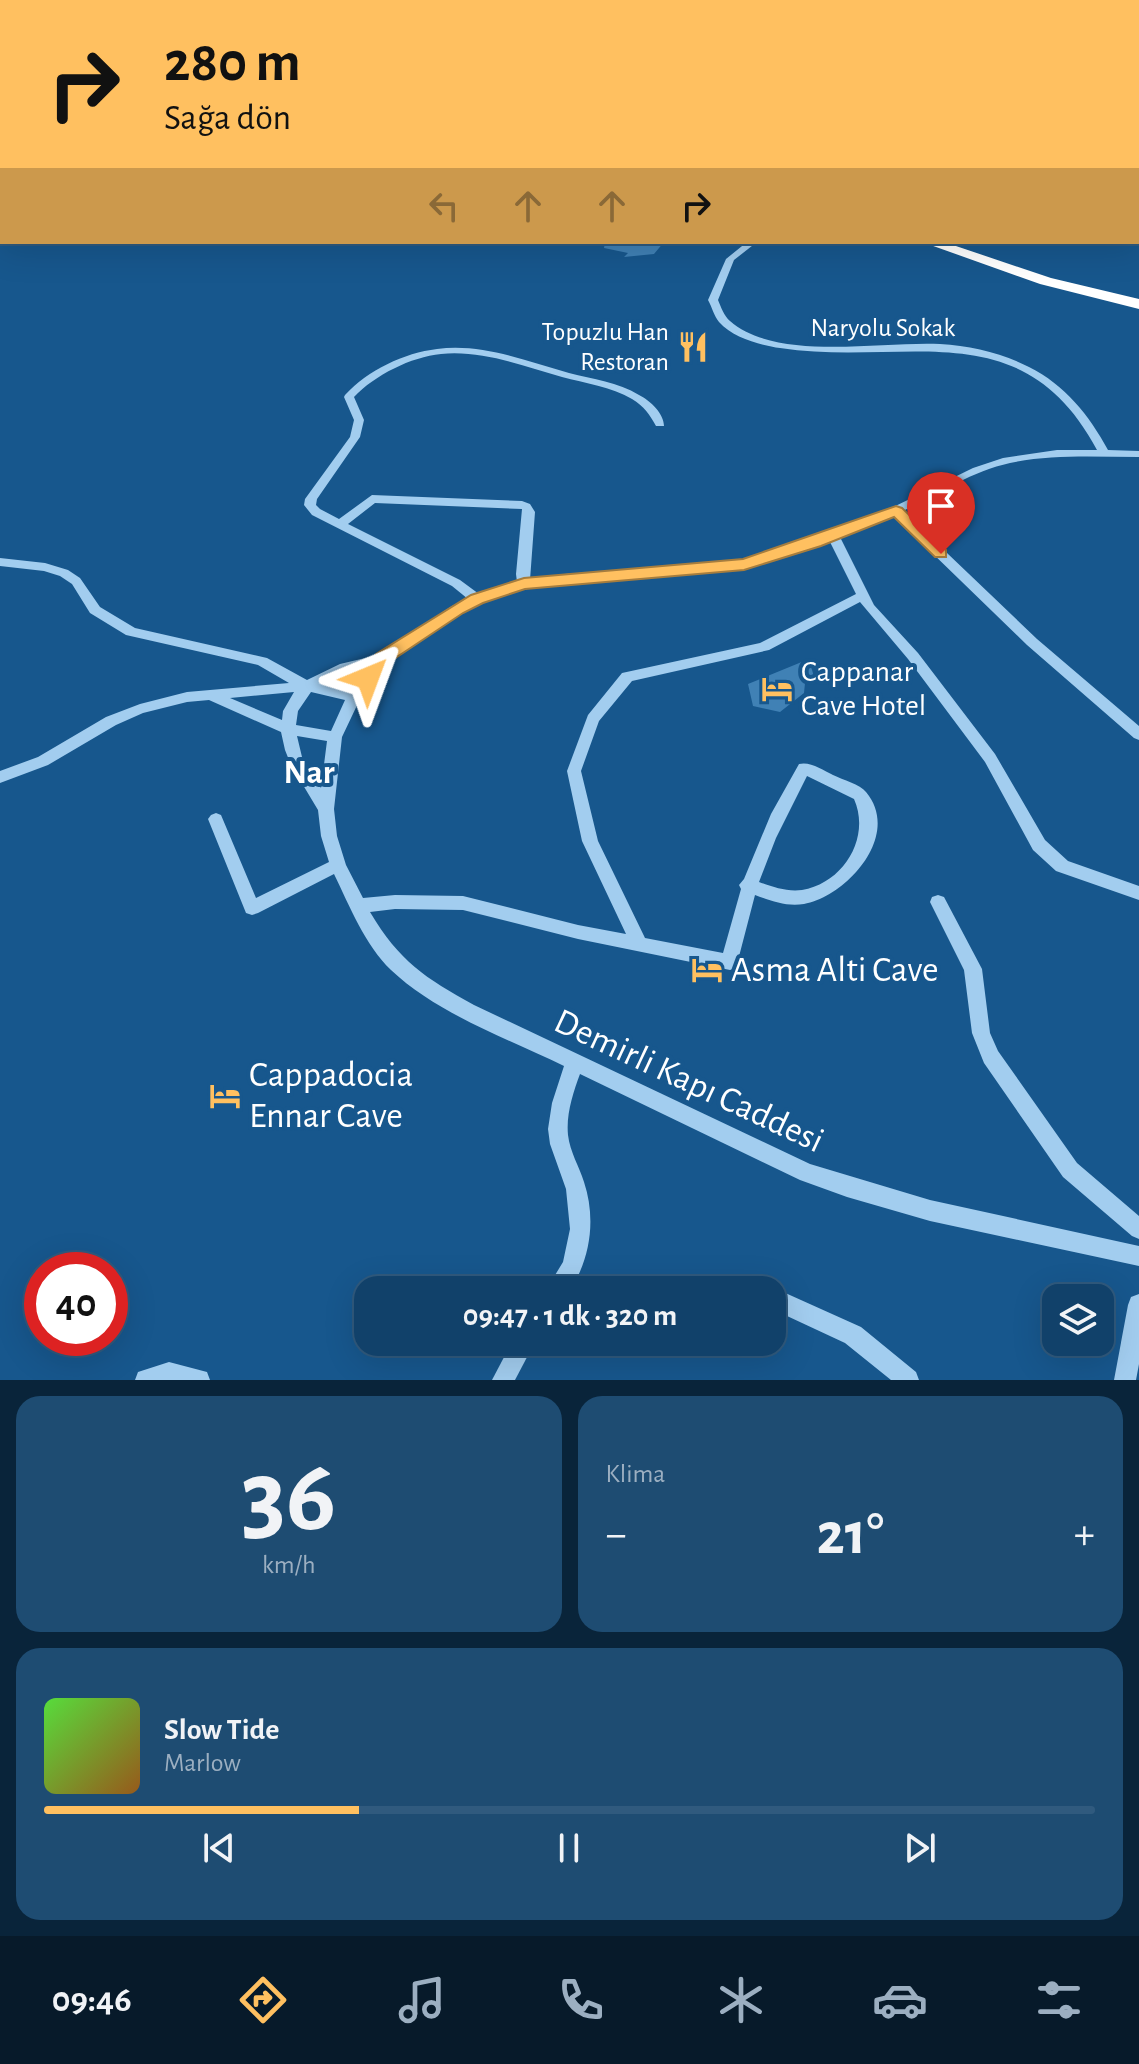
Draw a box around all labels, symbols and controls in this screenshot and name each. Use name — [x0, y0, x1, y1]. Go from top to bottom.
icon: right — [32, 32, 136, 136]
text: 280 m — [164, 35, 301, 91]
text: Sağa dön — [164, 100, 291, 136]
icon: left — [422, 184, 466, 228]
icon: ahead — [506, 184, 550, 228]
icon: ahead — [590, 184, 634, 228]
icon: right — [674, 184, 718, 228]
street label: Naryolu Sokak — [811, 315, 956, 341]
place label: Topuzlu Han Restoran — [542, 319, 669, 375]
restaurant icon: Topuzlu Han Restoran — [676, 330, 710, 364]
pin — [907, 472, 975, 554]
icon: arrive — [919, 484, 963, 528]
position arrow — [326, 636, 410, 720]
place label: Cappanar Cave Hotel — [801, 657, 926, 721]
hotel icon: Cappanar Cave Hotel — [760, 672, 794, 706]
district label: Nar — [283, 756, 335, 790]
place label: Asma Alti Cave — [731, 952, 939, 988]
hotel icon: Asma Alti Cave — [690, 953, 724, 987]
street label: Demirli Kapı Caddesi — [549, 1003, 829, 1159]
place label: Cappadocia Ennar Cave — [249, 1057, 413, 1134]
hotel icon: Cappadocia Ennar Cave — [208, 1079, 242, 1113]
speed limit sign: 40 — [24, 1252, 128, 1356]
map controls — [1042, 1284, 1114, 1356]
button: layers — [1042, 1284, 1114, 1356]
text: 09:47 · 1 dk · 320 m — [463, 1301, 677, 1331]
text: 36 — [241, 1446, 336, 1550]
text: Klima — [606, 1461, 665, 1487]
text: 21° — [817, 1505, 884, 1565]
text: − — [606, 1513, 627, 1557]
text: + — [1074, 1513, 1095, 1557]
text: km/h — [262, 1552, 316, 1578]
text: Slow Tide — [164, 1715, 279, 1745]
text: Marlow — [164, 1750, 241, 1776]
icon: previous — [197, 1826, 241, 1870]
icon: pause — [547, 1826, 591, 1870]
icon: next — [898, 1826, 942, 1870]
icon: directions — [235, 1972, 291, 2028]
icon: music — [394, 1972, 450, 2028]
icon: phone — [553, 1972, 609, 2028]
icon: climate — [713, 1972, 769, 2028]
icon: car — [872, 1972, 928, 2028]
icon: filters — [1031, 1972, 1087, 2028]
text: 09:46 — [52, 1982, 132, 2018]

